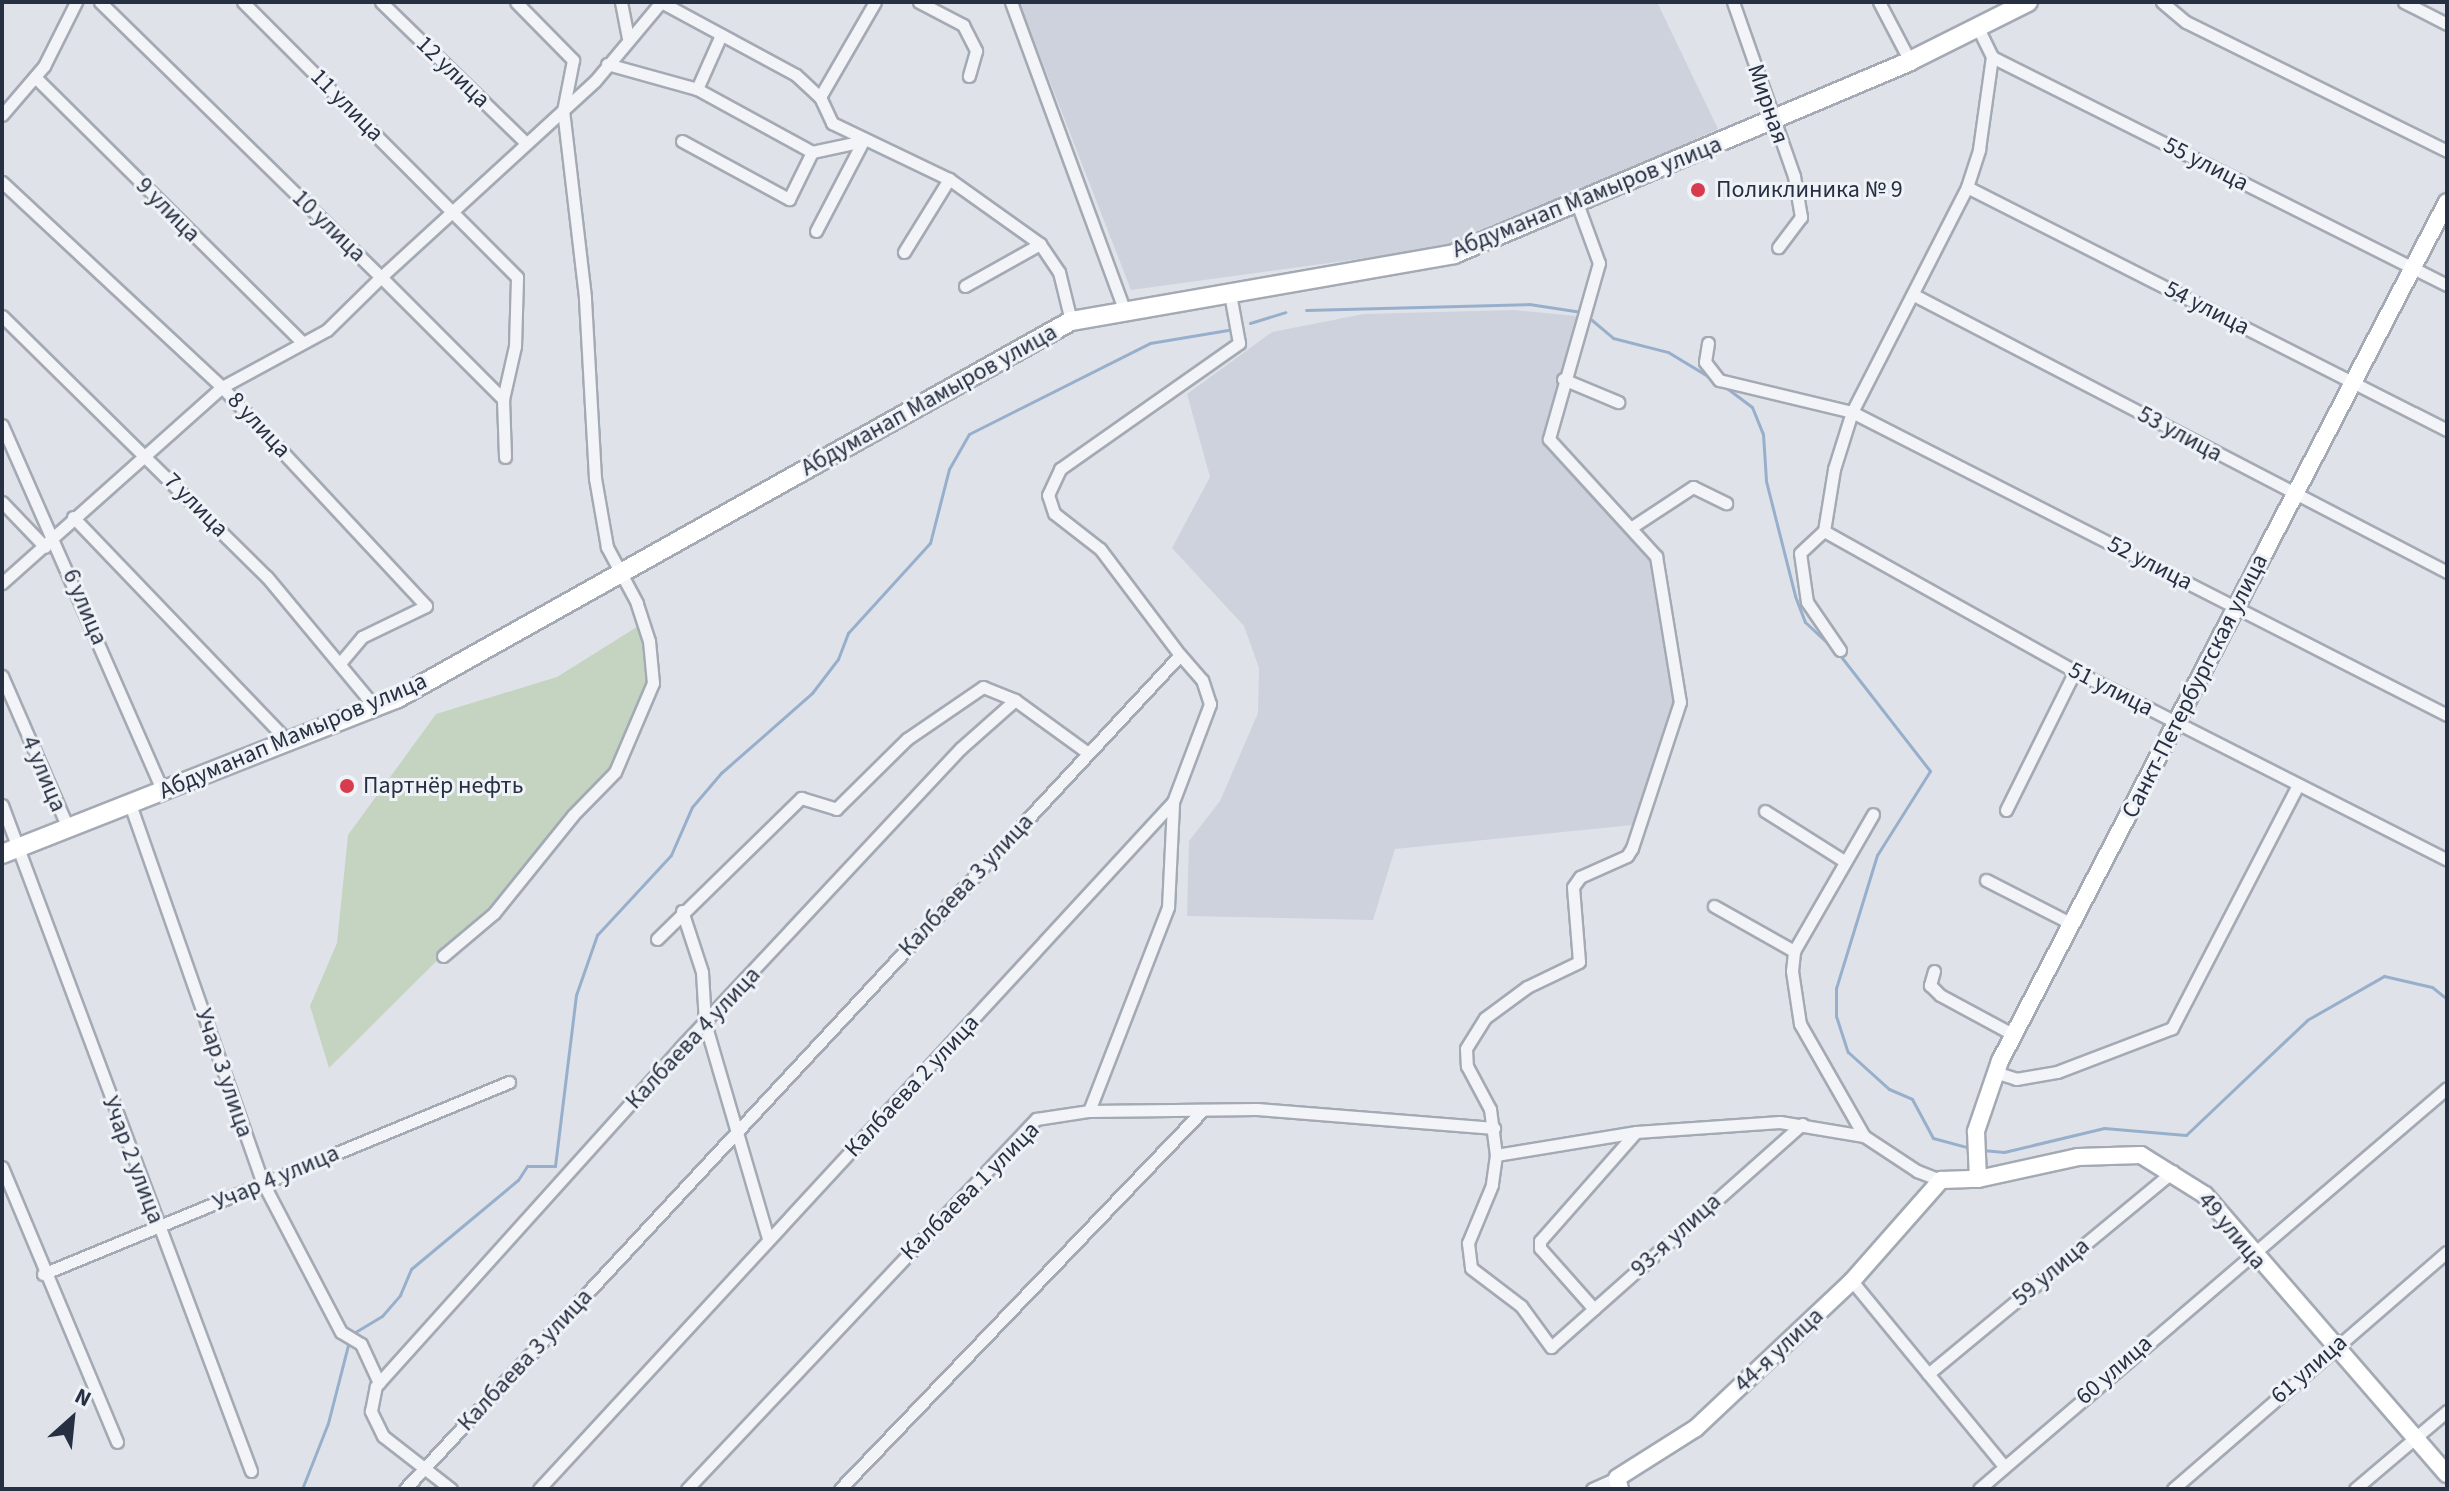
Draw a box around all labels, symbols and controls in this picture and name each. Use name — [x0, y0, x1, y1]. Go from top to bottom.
street label: 12 улица — [410, 30, 496, 114]
street label: Мирная — [1741, 60, 1795, 148]
street label: 11 улица — [304, 62, 390, 148]
street label: Абдуманап Мамыров улица — [1448, 130, 1726, 264]
street label: 55 улица — [2159, 130, 2253, 198]
street label: 9 улица — [130, 172, 206, 248]
place label: Поликлиника № 9 — [1716, 176, 1903, 204]
marker: Поликлиника № 9 — [1687, 179, 1709, 201]
street label: 10 улица — [286, 184, 372, 268]
street label: 54 улица — [2160, 274, 2254, 342]
street label: Абдуманап Мамыров улица — [796, 318, 1062, 482]
street label: 8 улица — [221, 386, 297, 464]
street label: 53 улица — [2133, 400, 2227, 468]
street label: 7 улица — [158, 467, 234, 543]
street label: 52 улица — [2103, 529, 2197, 597]
street label: Санкт-Петербургская улица — [2116, 549, 2274, 823]
street label: 6 улица — [56, 565, 114, 649]
street label: 51 улица — [2064, 655, 2158, 723]
street label: Абдуманап Мамыров улица — [155, 666, 431, 806]
street label: 4 улица — [15, 732, 73, 816]
place label: Партнёр нефть — [363, 772, 523, 800]
marker: Партнёр нефть — [338, 777, 356, 795]
street label: Калбаева 3 улица — [893, 808, 1039, 962]
street label: Калбаева 4 улица — [620, 961, 766, 1115]
street label: Учар 3 улица — [189, 1005, 259, 1141]
street label: Калбаева 2 улица — [839, 1009, 985, 1163]
street label: Учар 2 улица — [96, 1092, 170, 1228]
street label: Калбаева 1 улица — [895, 1116, 1045, 1266]
street label: Учар 4 улица — [209, 1139, 343, 1217]
street label: 93-я улица — [1625, 1187, 1727, 1283]
street label: 49 улица — [2192, 1187, 2272, 1275]
street label: 59 улица — [2007, 1232, 2095, 1312]
street label: Калбаева 3 улица — [452, 1283, 598, 1437]
street label: 44-я улица — [1729, 1302, 1829, 1398]
street label: 61 улица — [2265, 1328, 2353, 1410]
street label: 60 улица — [2070, 1329, 2158, 1411]
north arrow — [32, 1379, 112, 1459]
text: N — [69, 1380, 97, 1415]

